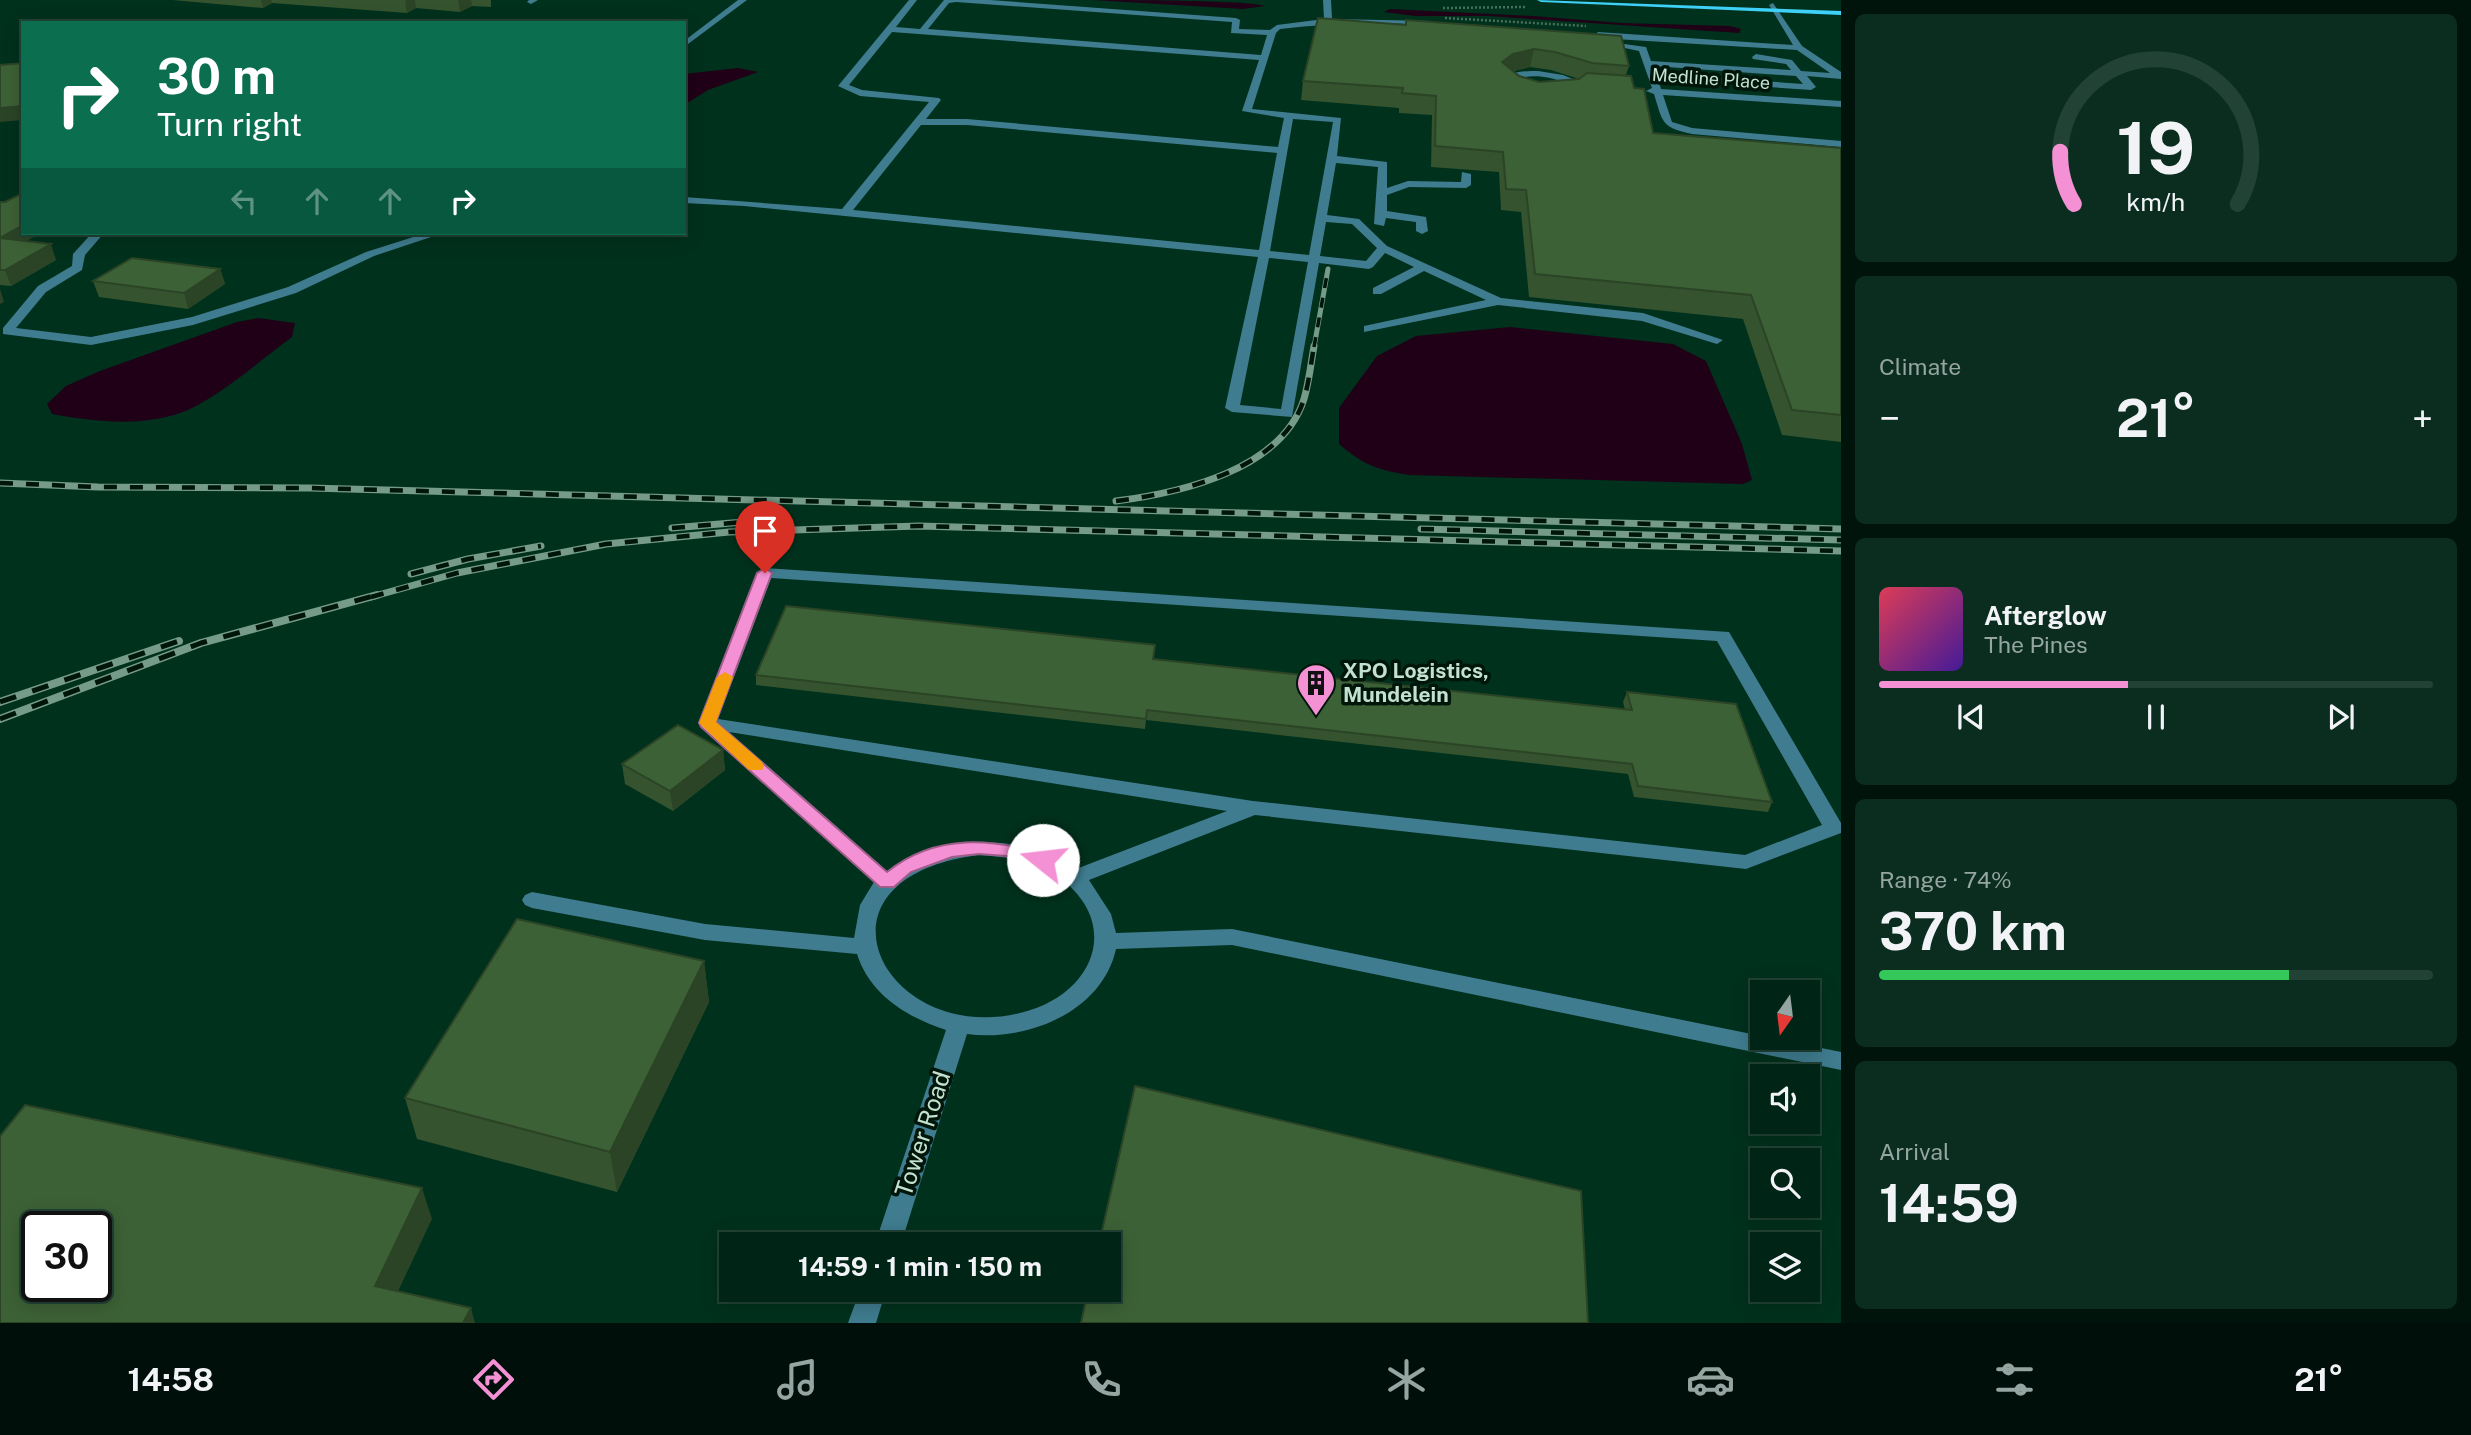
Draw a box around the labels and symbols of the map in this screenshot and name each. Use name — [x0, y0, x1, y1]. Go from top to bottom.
street label: Medline Place — [1651, 64, 1771, 93]
pin — [735, 501, 795, 573]
place label: XPO Logistics, Mundelein — [1343, 658, 1489, 707]
building icon: XPO Logistics, Mundelein — [1295, 662, 1337, 717]
position arrow — [1006, 823, 1080, 897]
north arrow — [1750, 980, 1820, 1050]
street label: Tower Road — [889, 1067, 955, 1200]
speed limit sign: 30 — [21, 1211, 112, 1302]

